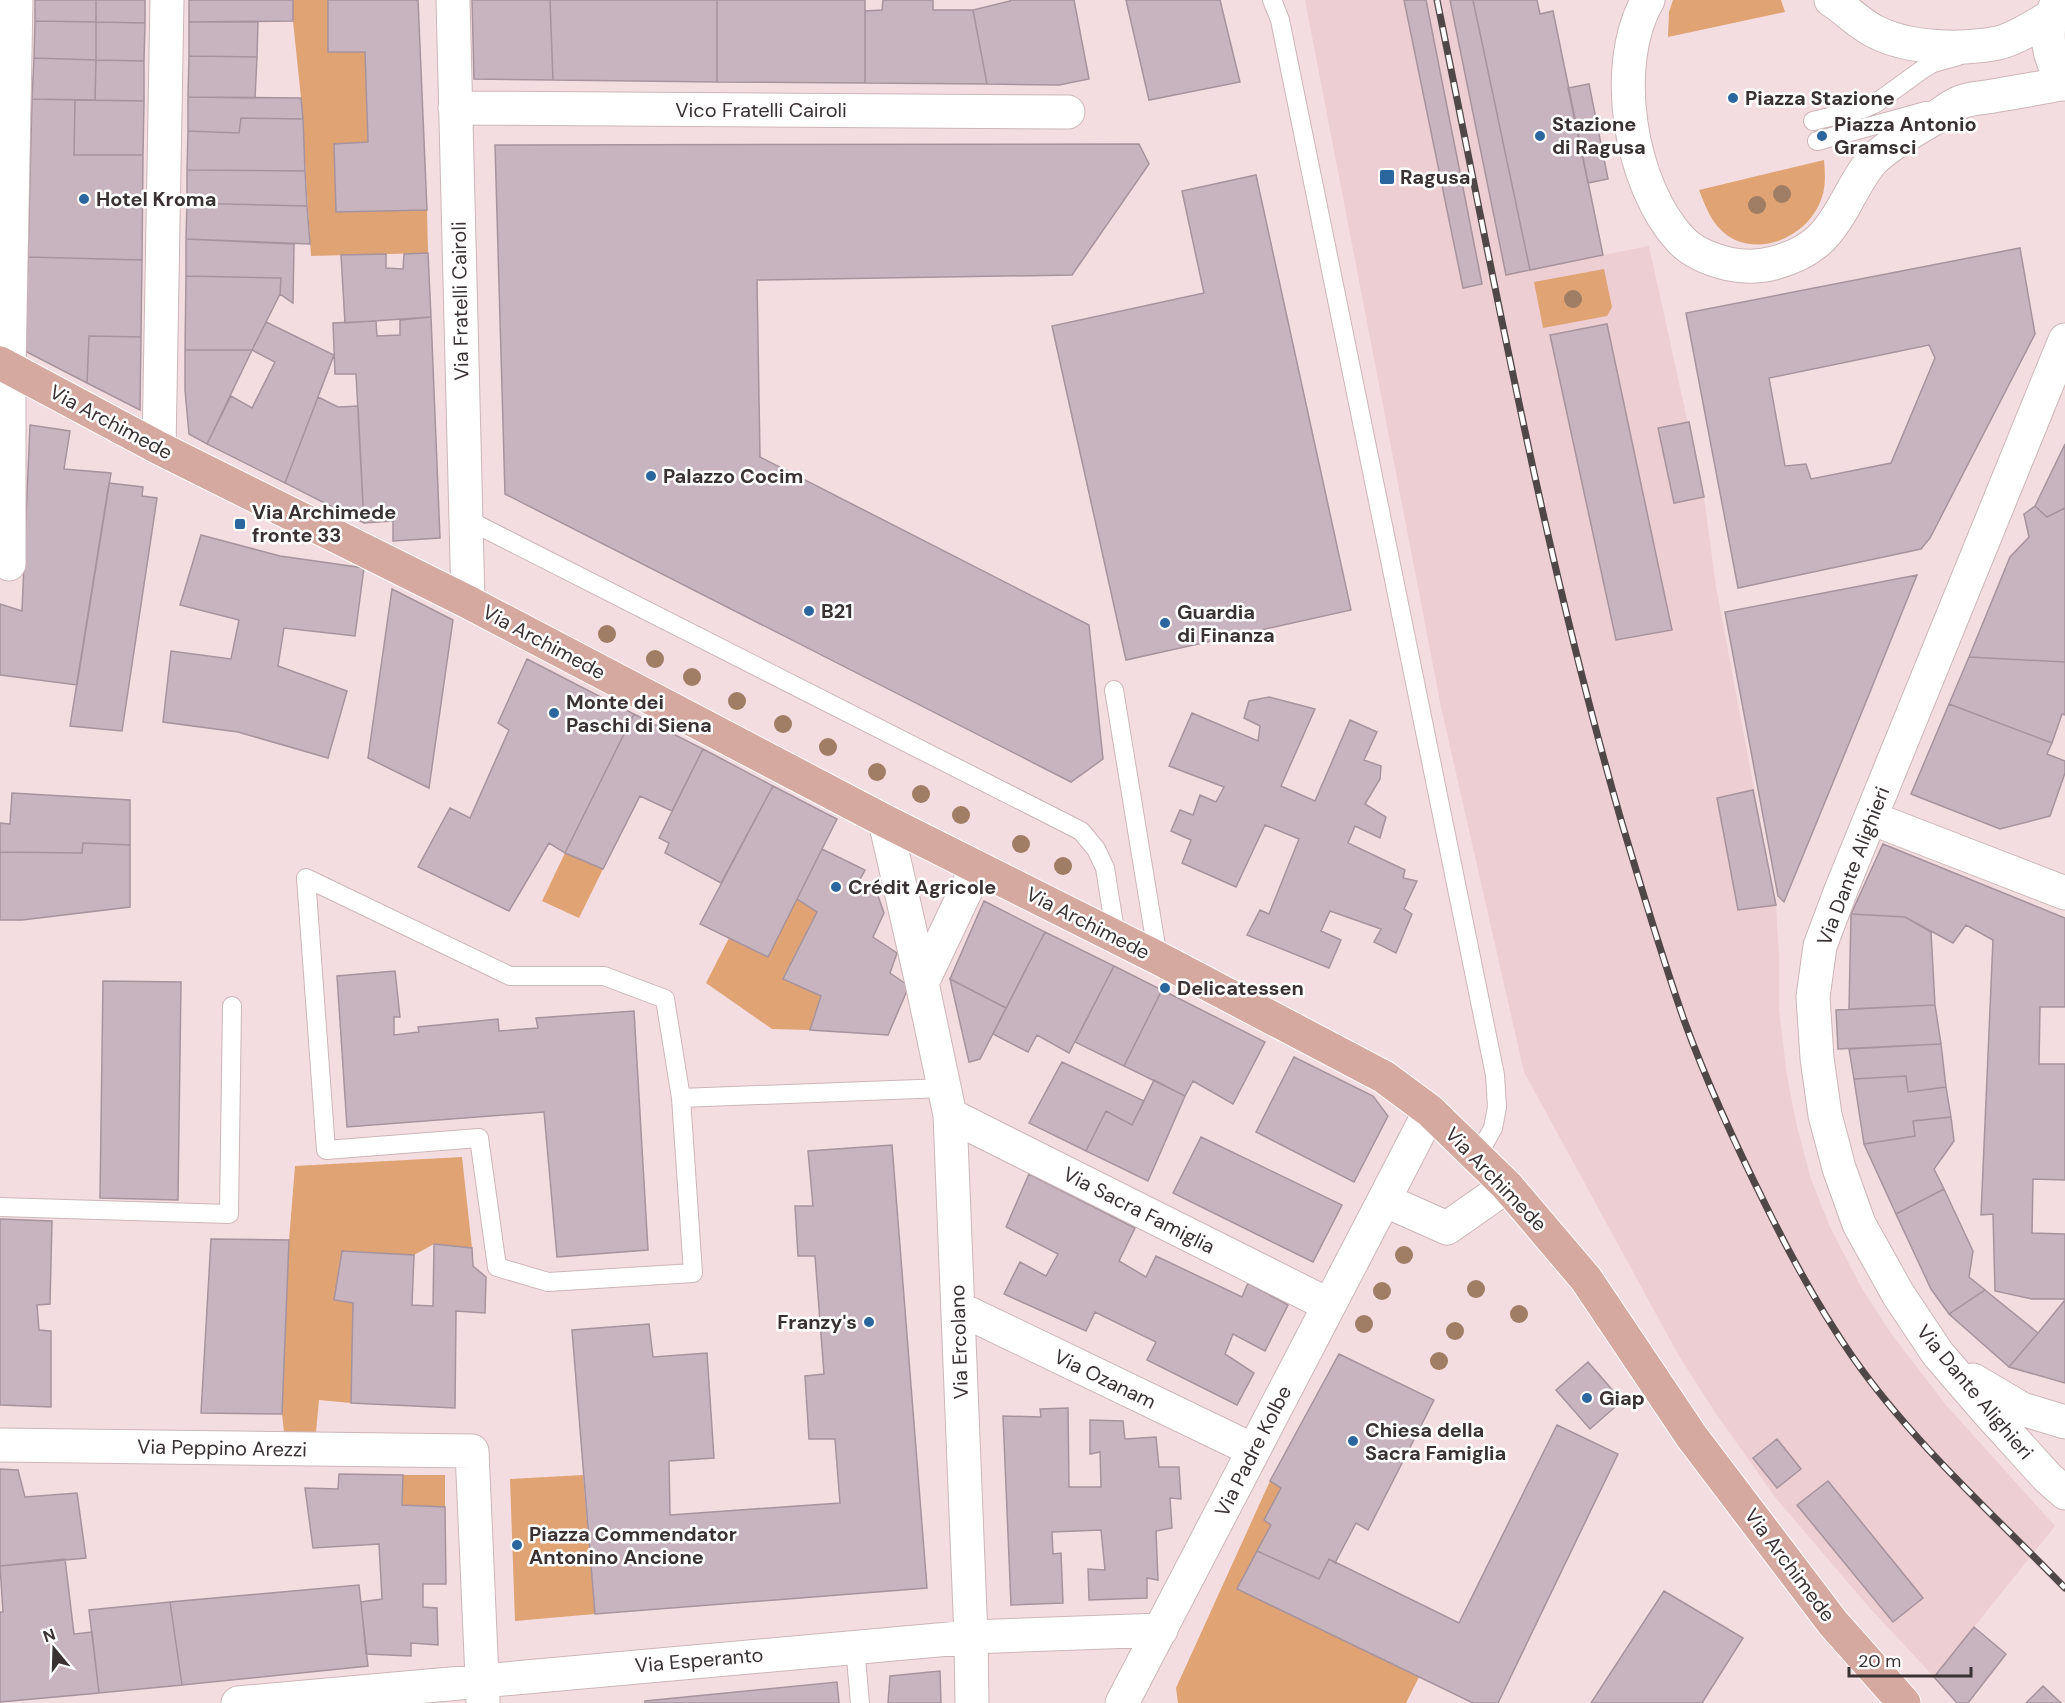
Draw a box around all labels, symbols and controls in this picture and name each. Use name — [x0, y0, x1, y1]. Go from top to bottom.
place label: Piazza Stazione — [1745, 85, 1895, 111]
marker: Piazza Stazione — [1726, 91, 1740, 105]
street label: Vico Fratelli Cairoli — [675, 97, 847, 123]
place label: Stazione di Ragusa — [1552, 111, 1646, 160]
place label: Piazza Antonio Gramsci — [1834, 111, 1977, 160]
marker: Stazione di Ragusa — [1533, 129, 1547, 143]
marker: Piazza Antonio Gramsci — [1815, 129, 1829, 143]
place label: Ragusa — [1400, 164, 1471, 190]
marker: Ragusa — [1378, 168, 1396, 186]
place label: Hotel Kroma — [96, 186, 216, 212]
marker: Hotel Kroma — [77, 192, 91, 206]
street label: Via Fratelli Cairoli — [446, 221, 474, 381]
street label: Via Archimede — [45, 379, 177, 465]
place label: Palazzo Cocim — [663, 463, 803, 489]
marker: Palazzo Cocim — [644, 469, 658, 483]
place label: Via Archimede fronte 33 — [252, 499, 396, 548]
marker: Via Archimede fronte 33 — [233, 517, 247, 531]
place label: B21 — [821, 598, 853, 624]
street label: Via Archimede — [478, 599, 610, 685]
place label: Guardia di Finanza — [1177, 599, 1275, 648]
marker: B21 — [802, 604, 816, 618]
marker: Guardia di Finanza — [1158, 616, 1172, 630]
place label: Monte dei Paschi di Siena — [566, 689, 712, 738]
marker: Monte dei Paschi di Siena — [547, 706, 561, 720]
street label: Via Dante Alighieri — [1811, 783, 1895, 949]
place label: Crédit Agricole — [848, 874, 996, 900]
marker: Crédit Agricole — [829, 880, 843, 894]
street label: Via Archimede — [1022, 881, 1154, 965]
place label: Delicatessen — [1177, 975, 1304, 1001]
marker: Delicatessen — [1158, 981, 1172, 995]
street label: Via Archimede — [1440, 1121, 1552, 1237]
street label: Via Sacra Famiglia — [1059, 1161, 1219, 1259]
street label: Via Ercolano — [944, 1284, 974, 1400]
place label: Franzy's — [777, 1309, 857, 1335]
marker: Franzy's — [862, 1315, 876, 1329]
street label: Via Dante Alighieri — [1911, 1319, 2039, 1465]
street label: Via Ozanam — [1050, 1343, 1160, 1415]
street label: Via Padre Kolbe — [1209, 1381, 1297, 1521]
place label: Giap — [1599, 1385, 1645, 1411]
marker: Giap — [1580, 1391, 1594, 1405]
place label: Chiesa della Sacra Famiglia — [1365, 1417, 1506, 1466]
street label: Via Peppino Arezzi — [137, 1434, 307, 1462]
marker: Chiesa della Sacra Famiglia — [1346, 1434, 1360, 1448]
street label: Via Archimede — [1739, 1503, 1841, 1627]
place label: Piazza Commendator Antonino Ancione — [529, 1521, 737, 1570]
marker: Piazza Commendator Antonino Ancione — [510, 1538, 524, 1552]
north arrow — [24, 1619, 84, 1679]
text: N — [40, 1623, 58, 1647]
scale bar — [1849, 1640, 1970, 1678]
street label: Via Esperanto — [634, 1641, 764, 1679]
text: 20 m — [1858, 1649, 1901, 1673]

